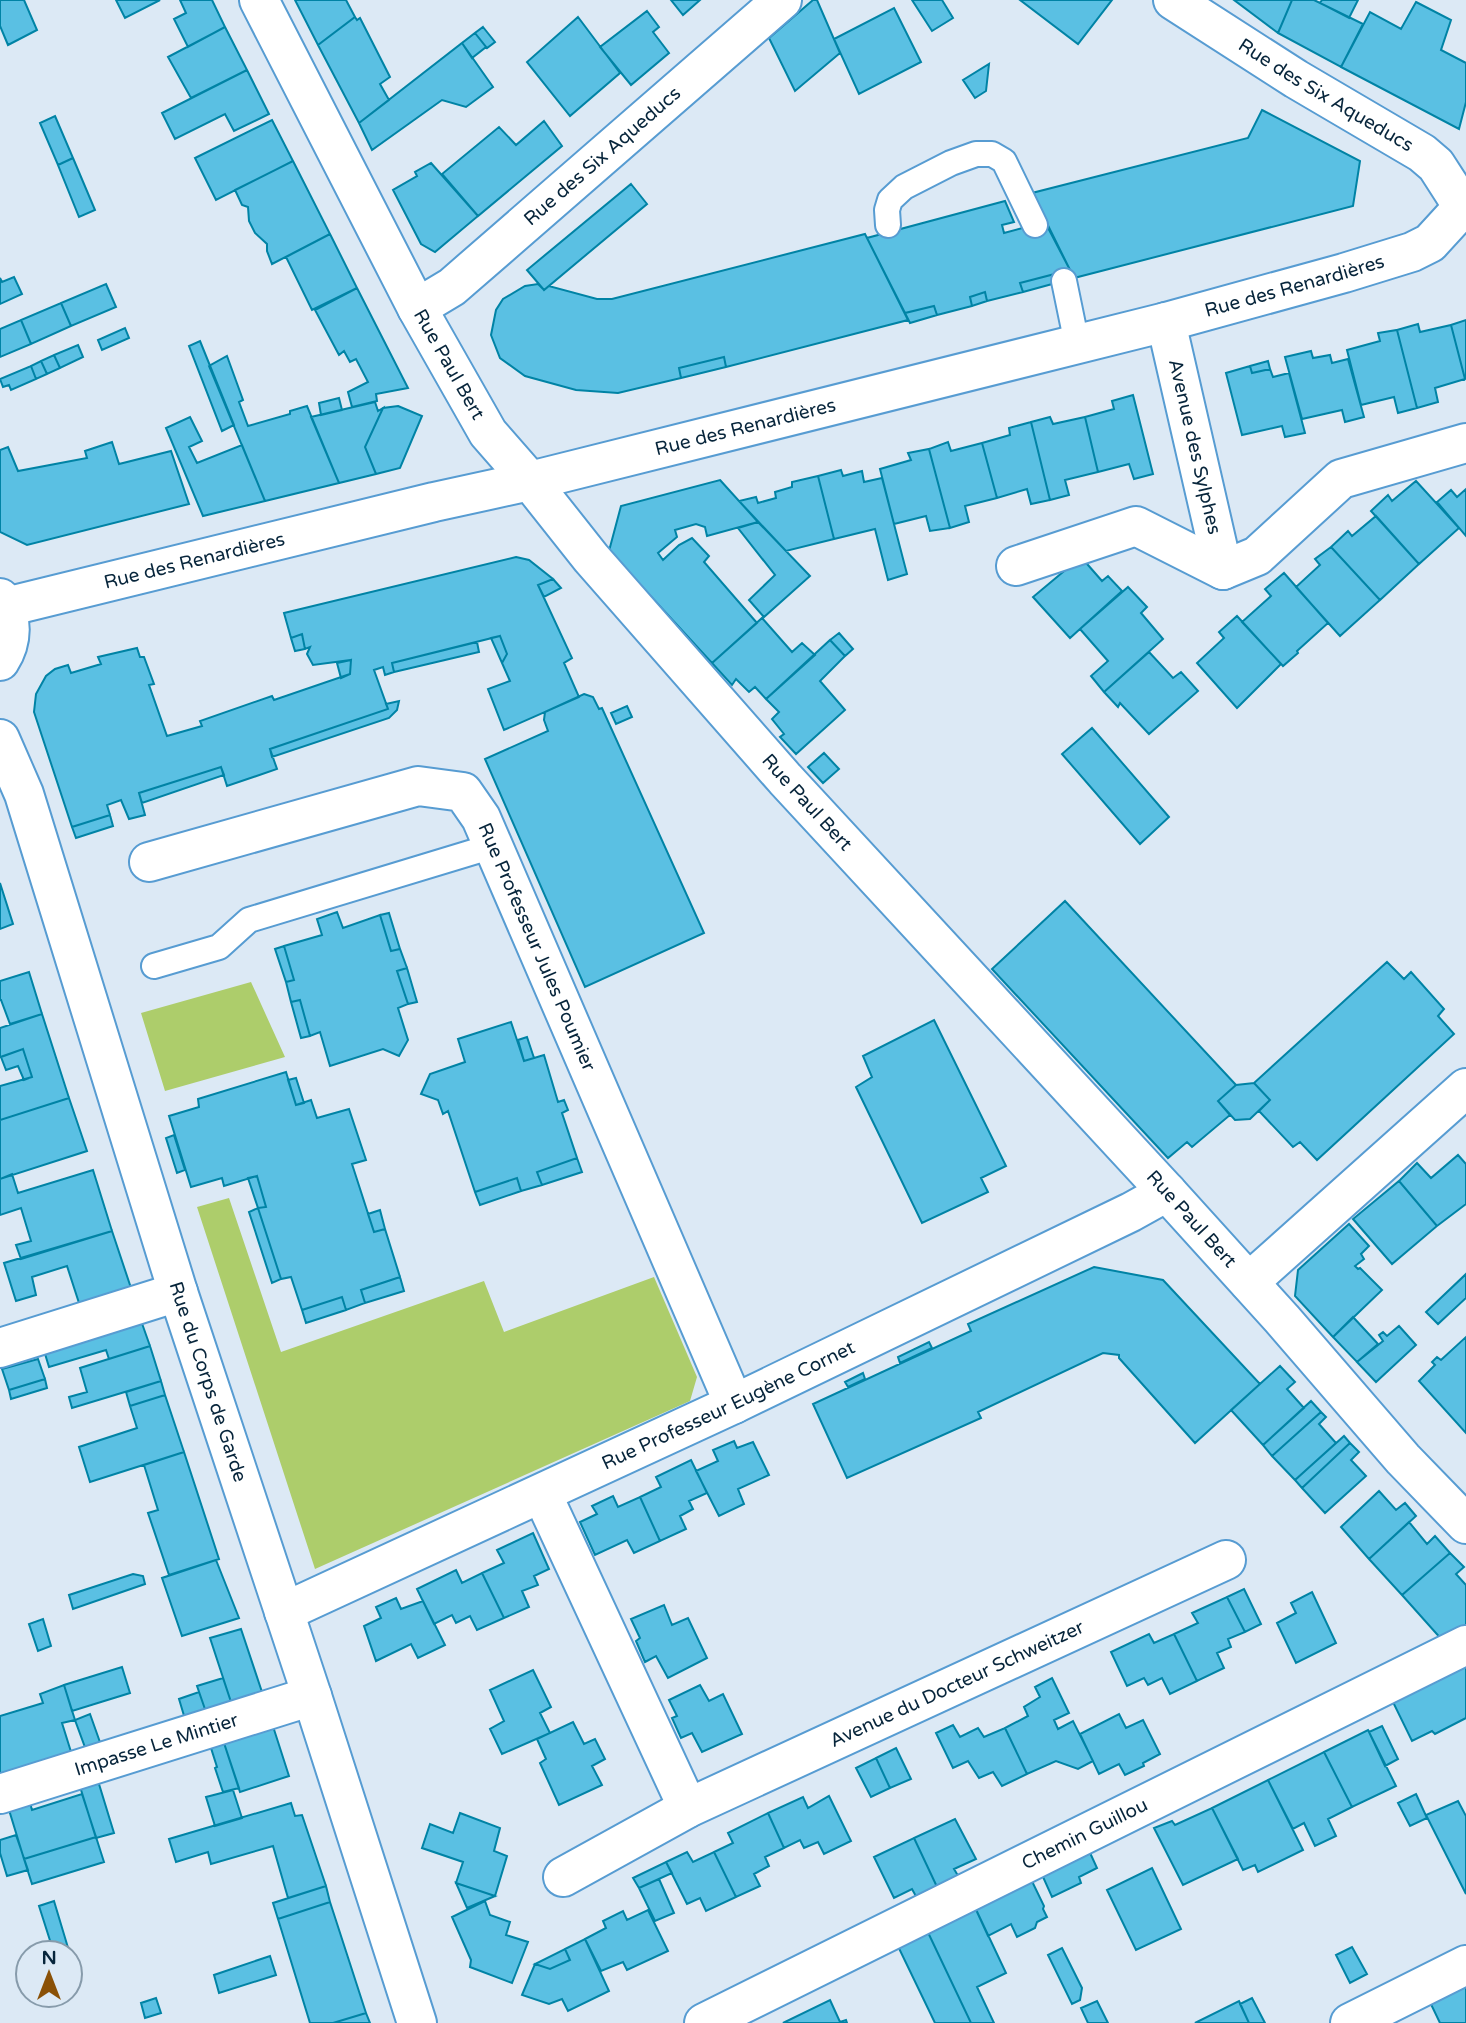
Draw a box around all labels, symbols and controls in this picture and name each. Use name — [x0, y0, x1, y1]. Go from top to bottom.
street label: Rue des Six Aqueducs — [1234, 34, 1417, 156]
street label: Rue des Six Aqueducs — [519, 82, 685, 230]
street label: Rue des Renardières — [1202, 250, 1387, 322]
street label: Rue Paul Bert — [409, 305, 489, 423]
street label: Avenue des Sylphes — [1164, 357, 1225, 537]
street label: Rue des Renardières — [653, 394, 838, 460]
street label: Rue des Renardières — [102, 528, 287, 594]
street label: Rue Paul Bert — [757, 749, 857, 855]
street label: Rue Professeur Jules Poumier — [473, 819, 600, 1075]
street label: Rue Paul Bert — [1142, 1166, 1241, 1272]
street label: Rue du Corps de Garde — [164, 1279, 251, 1485]
street label: Rue Professeur Eugène Cornet — [598, 1336, 858, 1475]
street label: Avenue du Docteur Schweitzer — [826, 1616, 1088, 1752]
street label: Impasse Le Mintier — [72, 1709, 242, 1781]
street label: Chemin Guillou — [1018, 1794, 1151, 1875]
north arrow — [14, 1939, 84, 2009]
text: N — [41, 1947, 57, 1969]

